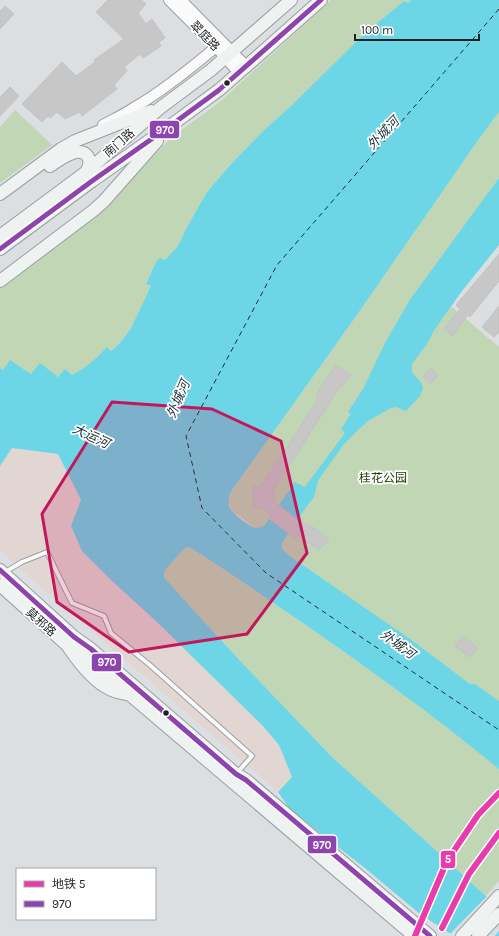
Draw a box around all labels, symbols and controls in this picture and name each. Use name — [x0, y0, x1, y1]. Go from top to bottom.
scale bar — [355, 16, 479, 42]
street label: 翠庭路 — [187, 18, 223, 54]
text: 100 m — [361, 23, 393, 37]
unlabelled marker — [222, 78, 232, 88]
water label: 外城河 — [364, 112, 404, 152]
line badge: 970 — [149, 120, 180, 139]
text: 970 — [155, 124, 175, 137]
street label: 南门路 — [101, 126, 137, 160]
water label: 外城河 — [163, 375, 194, 420]
water label: 大运河 — [70, 421, 115, 452]
park label: 桂花公园 — [359, 471, 407, 485]
street label: 莫邪路 — [23, 605, 59, 639]
water label: 外城河 — [378, 626, 421, 663]
line badge: 970 — [91, 653, 122, 672]
text: 970 — [97, 656, 117, 669]
unlabelled marker — [161, 708, 171, 718]
line badge: 970 — [307, 835, 337, 854]
text: 970 — [312, 839, 332, 852]
line badge: 5 — [440, 850, 456, 869]
text: 5 — [445, 853, 451, 866]
legend — [16, 868, 156, 920]
text: 地铁 5 — [52, 877, 86, 891]
text: 970 — [52, 897, 72, 911]

